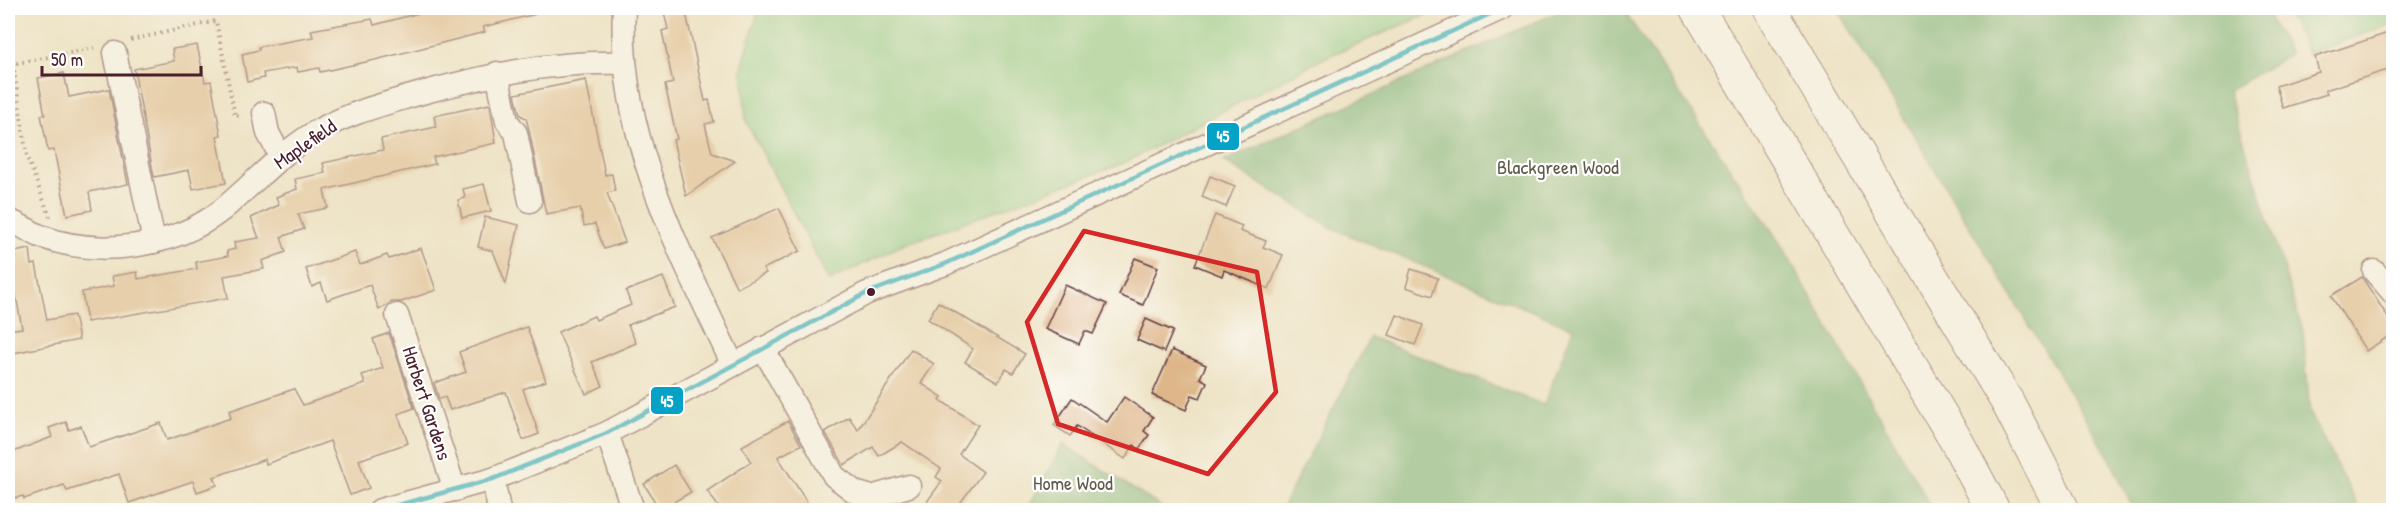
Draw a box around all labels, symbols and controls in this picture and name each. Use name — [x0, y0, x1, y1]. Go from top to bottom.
scale bar — [42, 39, 201, 77]
text: 50 m — [51, 47, 83, 72]
street label: Maplefield — [268, 112, 342, 175]
line badge: 45 — [1206, 122, 1240, 151]
text: 45 — [1217, 125, 1230, 147]
park label: Blackgreen Wood — [1497, 153, 1619, 180]
unlabelled marker — [865, 286, 877, 298]
street label: Harbert Gardens — [396, 343, 459, 463]
line badge: 45 — [650, 386, 684, 415]
text: 45 — [661, 390, 674, 412]
park label: Home Wood — [1033, 469, 1113, 496]

